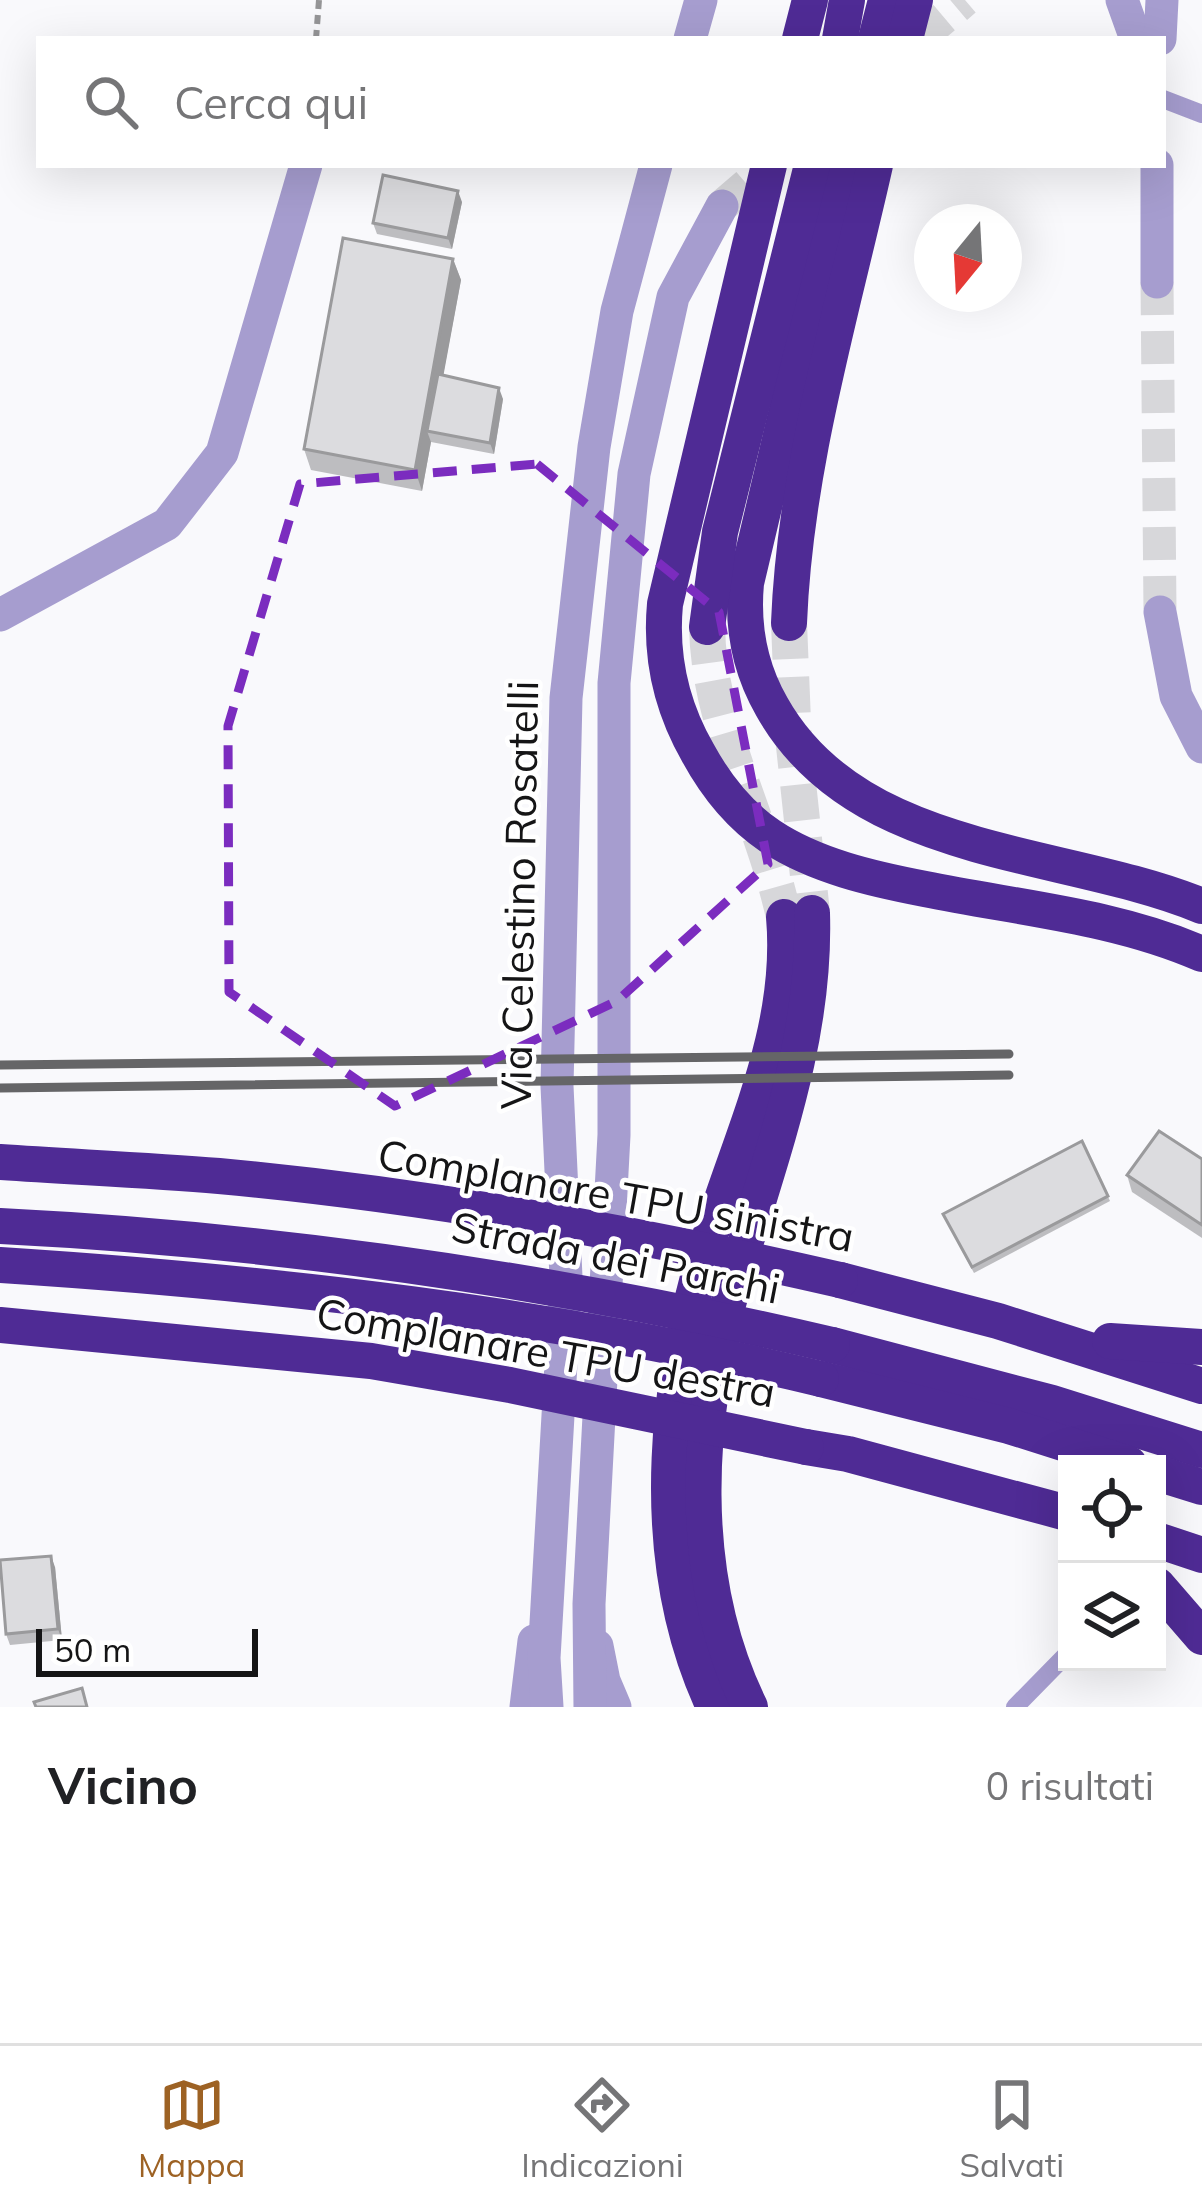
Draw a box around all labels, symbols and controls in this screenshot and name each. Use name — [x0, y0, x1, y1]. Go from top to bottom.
search box — [36, 36, 1166, 168]
icon: search — [78, 69, 144, 135]
text: Cerca qui — [174, 74, 368, 130]
north arrow — [914, 204, 1022, 312]
street label: Via Celestino Rosatelli — [489, 680, 549, 1110]
street label: Complanare TPU sinistra — [374, 1127, 858, 1263]
street label: Strada dei Parchi — [447, 1199, 785, 1315]
street label: Complanare TPU destra — [312, 1286, 780, 1418]
map controls — [1058, 1455, 1166, 1671]
button: locate — [1058, 1455, 1166, 1563]
button: layers — [1058, 1563, 1166, 1671]
scale bar — [36, 1623, 258, 1676]
text: 50 m — [54, 1629, 131, 1670]
text: Vicino — [48, 1753, 198, 1817]
text: 0 risultati — [986, 1761, 1154, 1810]
tab: Mappa — [138, 2072, 245, 2185]
tab: Indicazioni — [521, 2072, 684, 2185]
tab: Salvati — [959, 2072, 1064, 2185]

